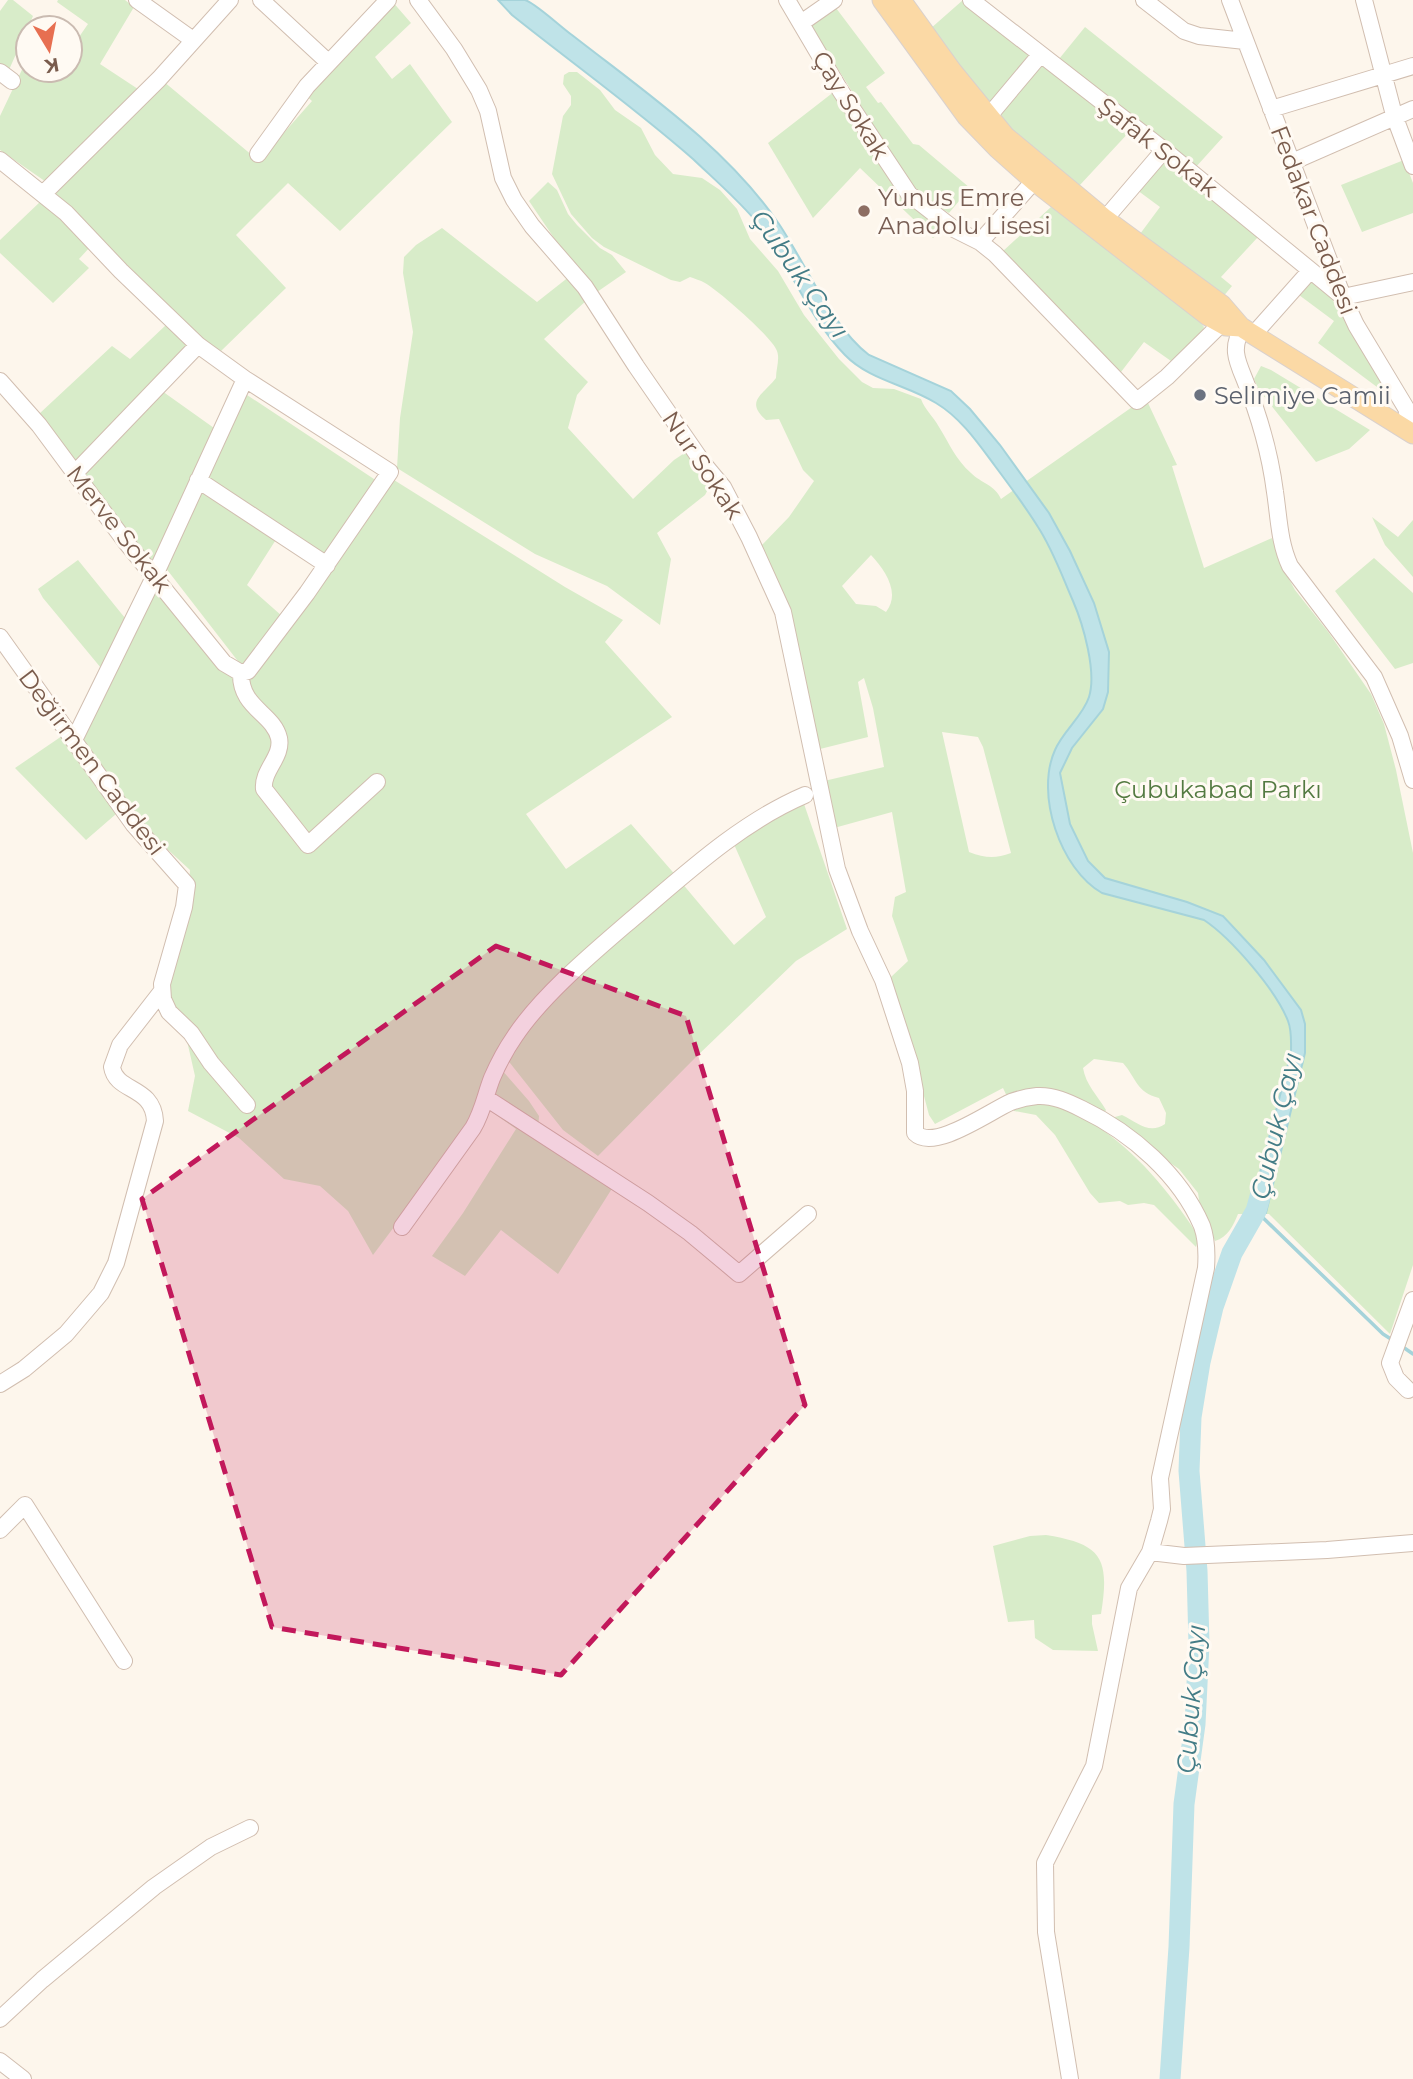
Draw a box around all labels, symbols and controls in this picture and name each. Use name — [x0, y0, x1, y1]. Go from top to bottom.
north arrow — [14, 14, 84, 84]
street label: Çay Sokak — [806, 45, 896, 165]
text: K — [42, 53, 61, 78]
street label: Şafak Sokak — [1092, 91, 1224, 203]
street label: Fedakar Caddesi — [1265, 121, 1363, 319]
place label: Yunus Emre Anadolu Lisesi — [878, 183, 1051, 240]
water label: Çubuk Çayı — [744, 203, 856, 345]
marker: Yunus Emre Anadolu Lisesi — [856, 203, 872, 219]
place label: Selimiye Camii — [1214, 381, 1391, 410]
marker: Selimiye Camii — [1192, 387, 1208, 403]
street label: Nur Sokak — [656, 405, 750, 525]
street label: Merve Sokak — [60, 460, 178, 599]
street label: Değirmen Caddesi — [13, 663, 171, 861]
park label: Çubukabad Parkı — [1114, 775, 1322, 804]
water label: Çubuk Çayı — [1244, 1049, 1308, 1203]
water label: Çubuk Çayı — [1170, 1623, 1212, 1775]

